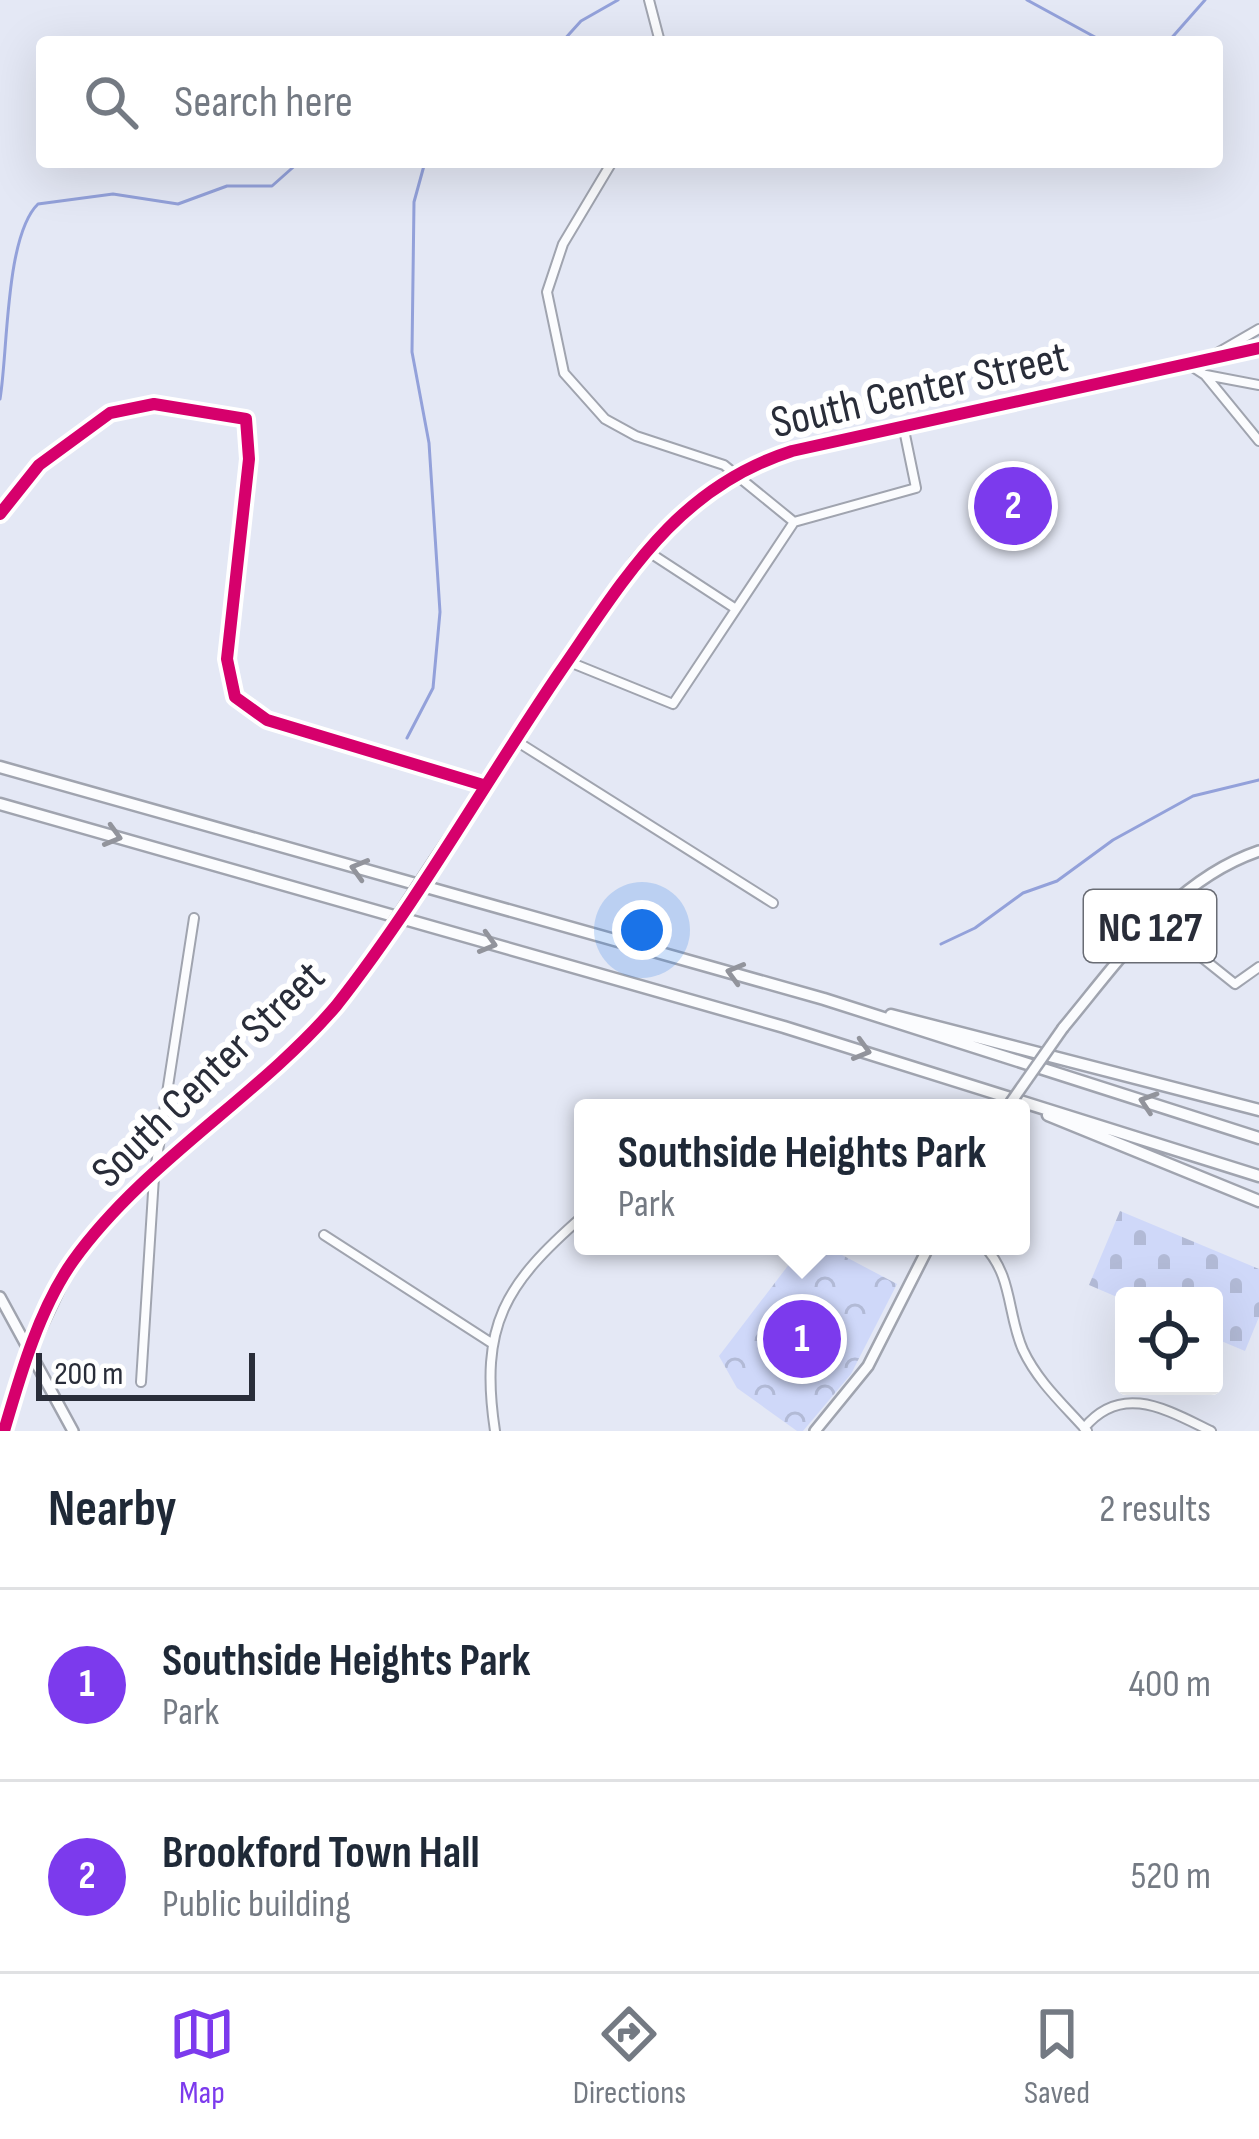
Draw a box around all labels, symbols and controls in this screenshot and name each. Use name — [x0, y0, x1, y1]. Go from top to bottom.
search box — [36, 36, 1223, 168]
icon: search — [78, 69, 144, 135]
text: Search here — [174, 75, 353, 130]
street label: South Center Street — [766, 330, 1073, 451]
pin: 2 — [974, 461, 1052, 551]
one-way arrow — [101, 822, 122, 847]
one-way arrow — [350, 858, 371, 883]
road number: NC 127 — [1084, 890, 1216, 962]
your location — [612, 900, 672, 960]
one-way arrow — [477, 928, 497, 953]
street label: South Center Street — [81, 950, 337, 1200]
one-way arrow — [725, 963, 746, 988]
one-way arrow — [852, 1036, 872, 1061]
one-way arrow — [1138, 1091, 1159, 1116]
popup — [574, 1099, 1030, 1255]
text: Southside Heights Park — [618, 1126, 986, 1181]
text: Park — [618, 1181, 675, 1228]
map controls — [1115, 1287, 1223, 1395]
button: locate — [1115, 1287, 1223, 1395]
pin: 1 — [763, 1294, 841, 1384]
scale bar — [36, 1347, 255, 1400]
text: 200 m — [54, 1354, 123, 1394]
text: Nearby — [48, 1479, 177, 1540]
text: 2 results — [1099, 1486, 1211, 1533]
text: Southside Heights Park — [162, 1634, 531, 1689]
text: 1 — [79, 1661, 95, 1708]
text: 400 m — [1129, 1661, 1211, 1708]
text: Park — [162, 1689, 219, 1736]
text: Brookford Town Hall — [162, 1826, 480, 1881]
text: 2 — [78, 1853, 96, 1900]
text: 520 m — [1131, 1853, 1211, 1900]
text: Public building — [162, 1881, 351, 1928]
tab: Map — [169, 2001, 235, 2113]
tab: Directions — [573, 2001, 686, 2113]
tab: Saved — [1024, 2001, 1090, 2113]

